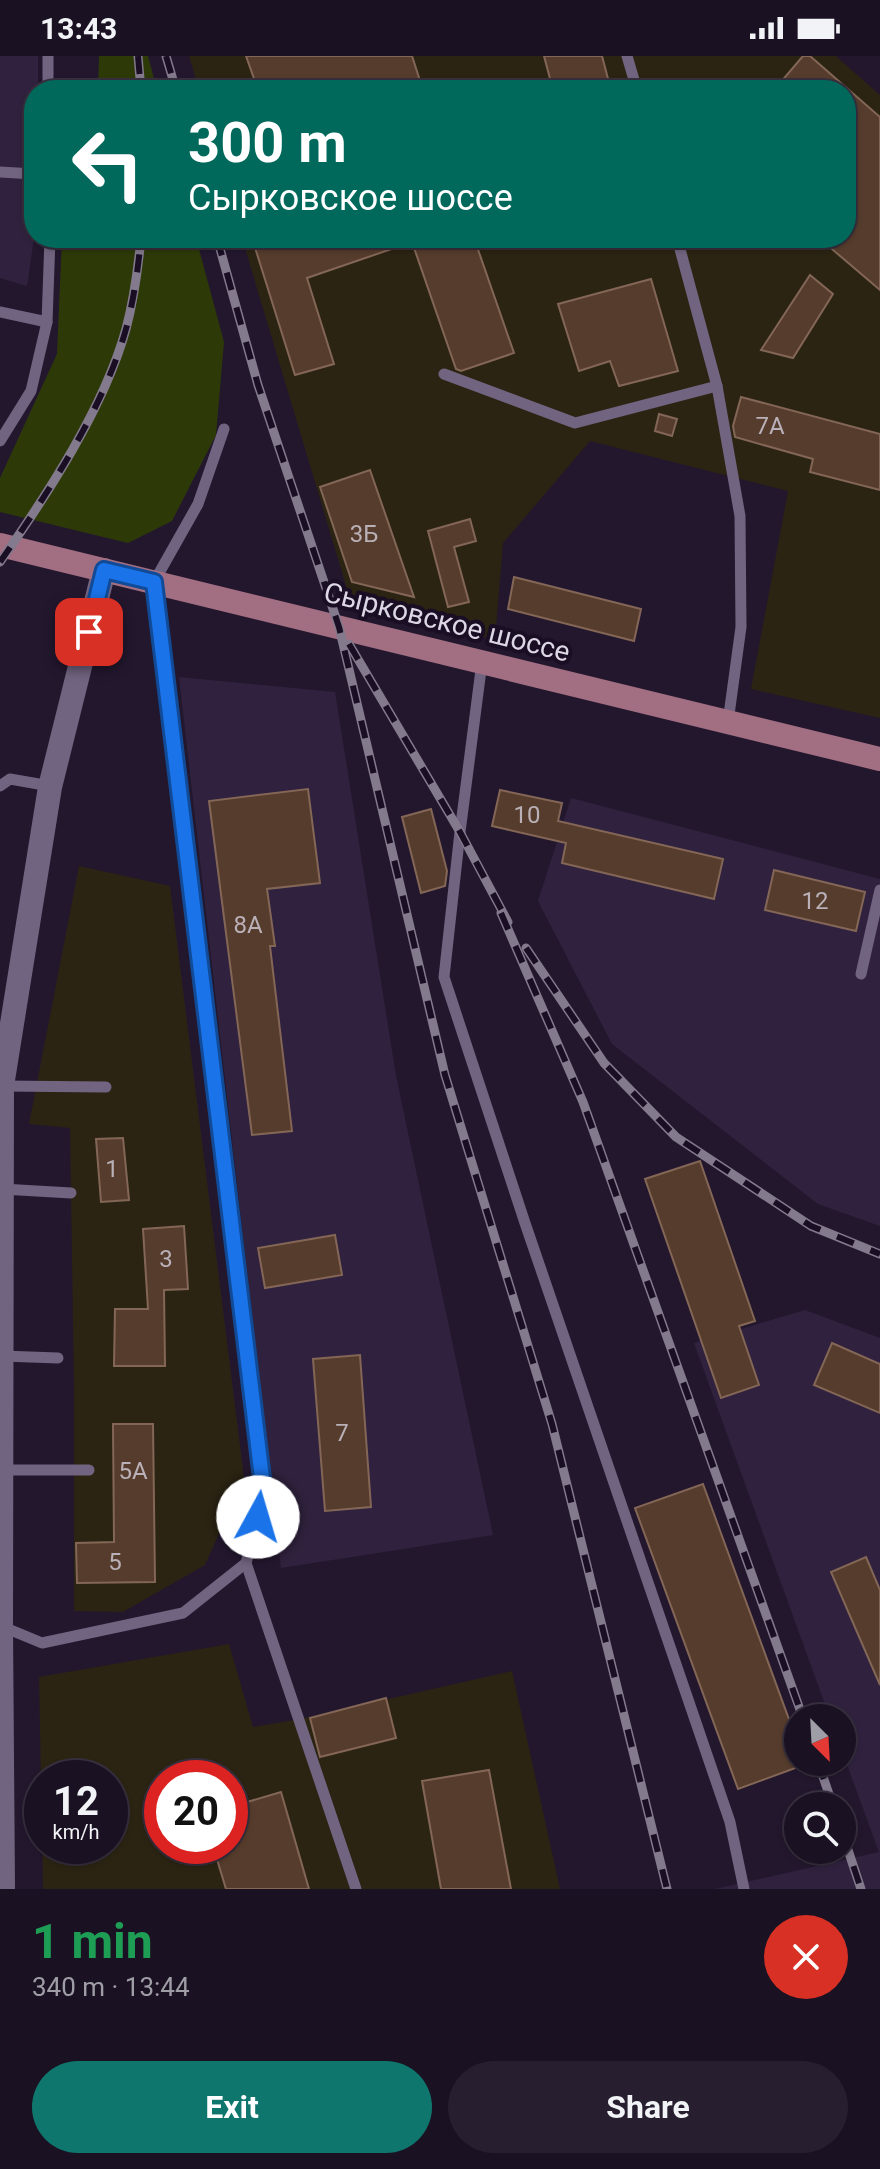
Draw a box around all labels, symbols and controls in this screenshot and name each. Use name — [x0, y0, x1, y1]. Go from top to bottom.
text: 13:43 — [40, 11, 117, 46]
text: 300 m — [188, 110, 347, 176]
icon: left — [56, 112, 160, 216]
text: Сырковское шоссе — [188, 177, 513, 219]
house number: 7А — [755, 412, 785, 440]
house number: 3Б — [350, 520, 378, 548]
street label: Сырковское шоссе — [320, 575, 574, 669]
pin — [55, 598, 123, 666]
icon: arrive — [67, 610, 111, 654]
house number: 10 — [514, 801, 540, 829]
house number: 12 — [802, 887, 828, 915]
house number: 8А — [233, 911, 263, 939]
house number: 1 — [105, 1155, 119, 1183]
house number: 3 — [159, 1245, 173, 1273]
house number: 7 — [335, 1419, 349, 1447]
house number: 5А — [118, 1457, 148, 1485]
position arrow — [216, 1475, 300, 1559]
house number: 5 — [108, 1548, 122, 1576]
north arrow — [784, 1704, 856, 1776]
map controls — [784, 1704, 856, 1864]
speed limit sign: 20 — [144, 1760, 248, 1864]
text: 12 — [53, 1778, 99, 1825]
button: search — [784, 1792, 856, 1864]
text: km/h — [53, 1820, 99, 1844]
text: 1 min — [32, 1913, 153, 1970]
button: close — [764, 1915, 848, 1999]
text: 340 m · 13:44 — [32, 1972, 190, 2002]
button: Exit — [32, 2061, 432, 2153]
button: Share — [448, 2061, 848, 2153]

